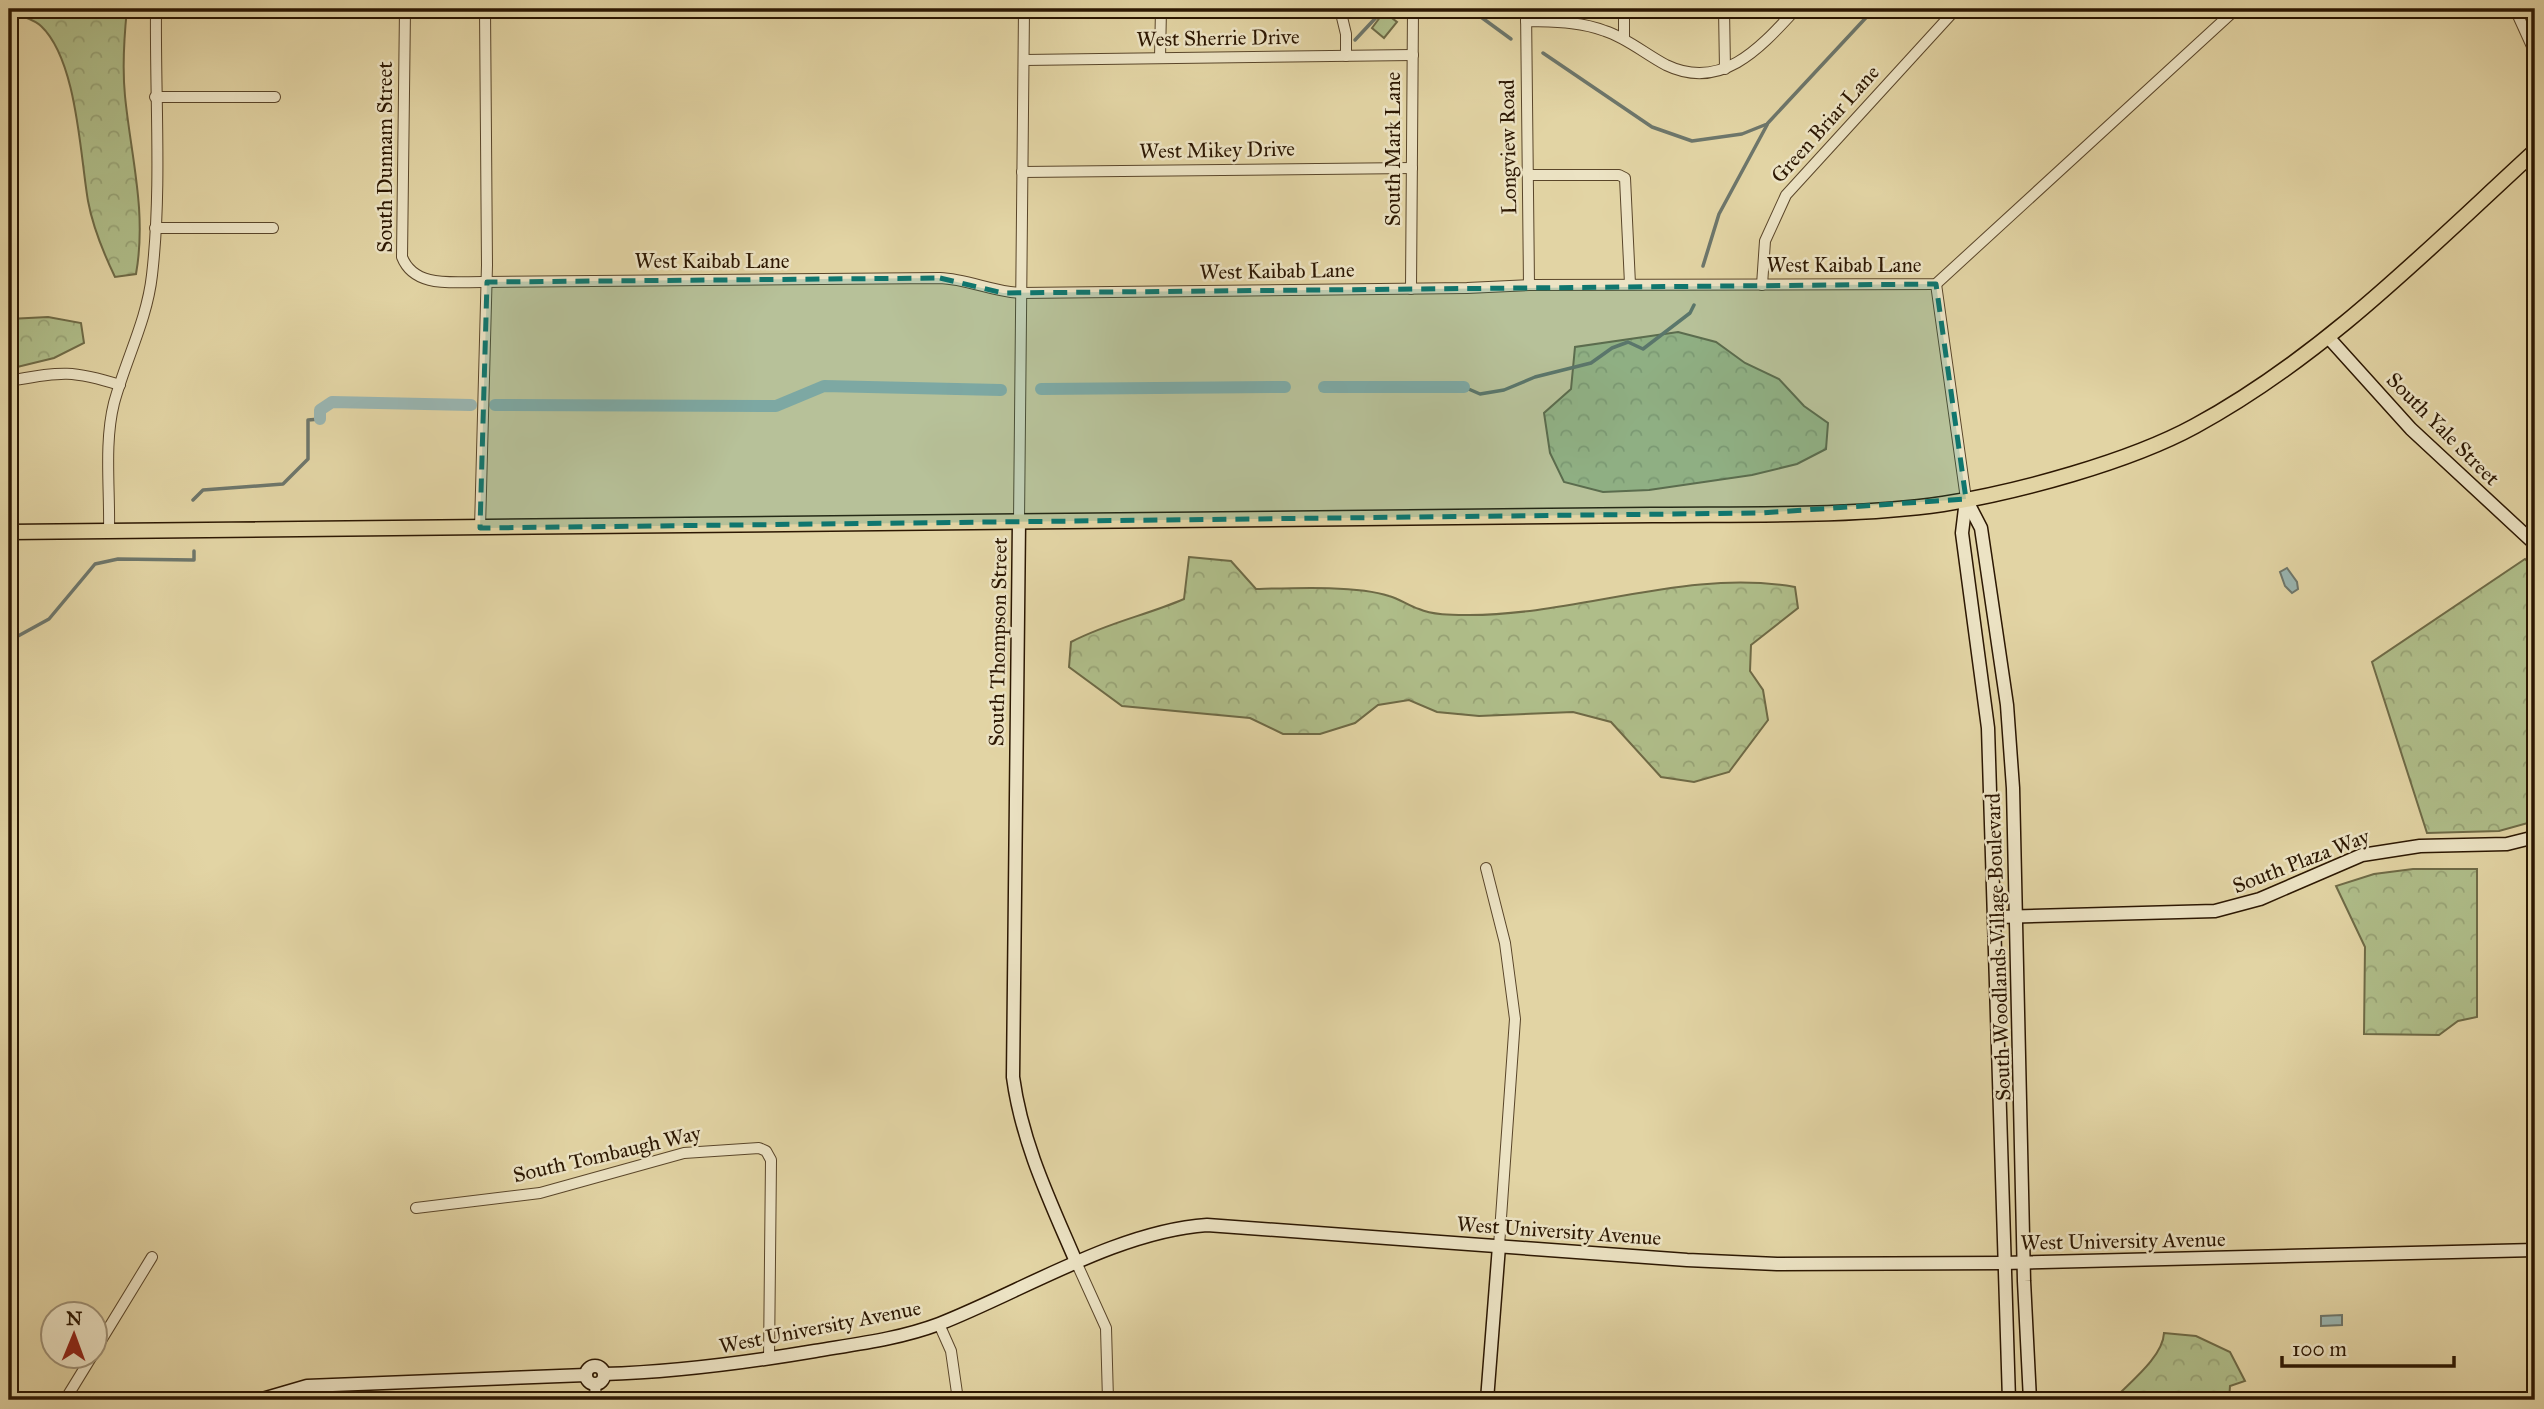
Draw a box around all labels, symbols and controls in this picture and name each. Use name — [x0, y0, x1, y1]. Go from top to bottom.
street label: West Sherrie Drive — [1136, 24, 1300, 52]
street label: Green Briar Lane — [1765, 60, 1885, 188]
street label: South Dunnam Street — [372, 61, 398, 253]
street label: South Mark Lane — [1380, 71, 1406, 226]
street label: Longview Road — [1494, 79, 1522, 215]
street label: West Mikey Drive — [1139, 136, 1295, 164]
street label: West Kaibab Lane — [634, 248, 790, 274]
street label: West Kaibab Lane — [1766, 252, 1922, 278]
street label: West Kaibab Lane — [1199, 257, 1355, 285]
street label: South Yale Street — [2381, 367, 2505, 491]
street label: South Thompson Street — [983, 537, 1013, 747]
street label: South Woodlands Village Boulevard — [1980, 792, 2016, 1102]
street label: South Plaza Way — [2229, 823, 2374, 899]
street label: South Tombaugh Way — [510, 1119, 705, 1188]
street label: West University Avenue — [1456, 1211, 1662, 1251]
street label: West University Avenue — [2020, 1226, 2226, 1256]
street label: West University Avenue — [717, 1295, 923, 1359]
north arrow — [38, 1300, 108, 1370]
text: N — [66, 1307, 83, 1330]
scale bar — [2282, 1325, 2453, 1369]
text: 100 m — [2292, 1336, 2347, 1362]

